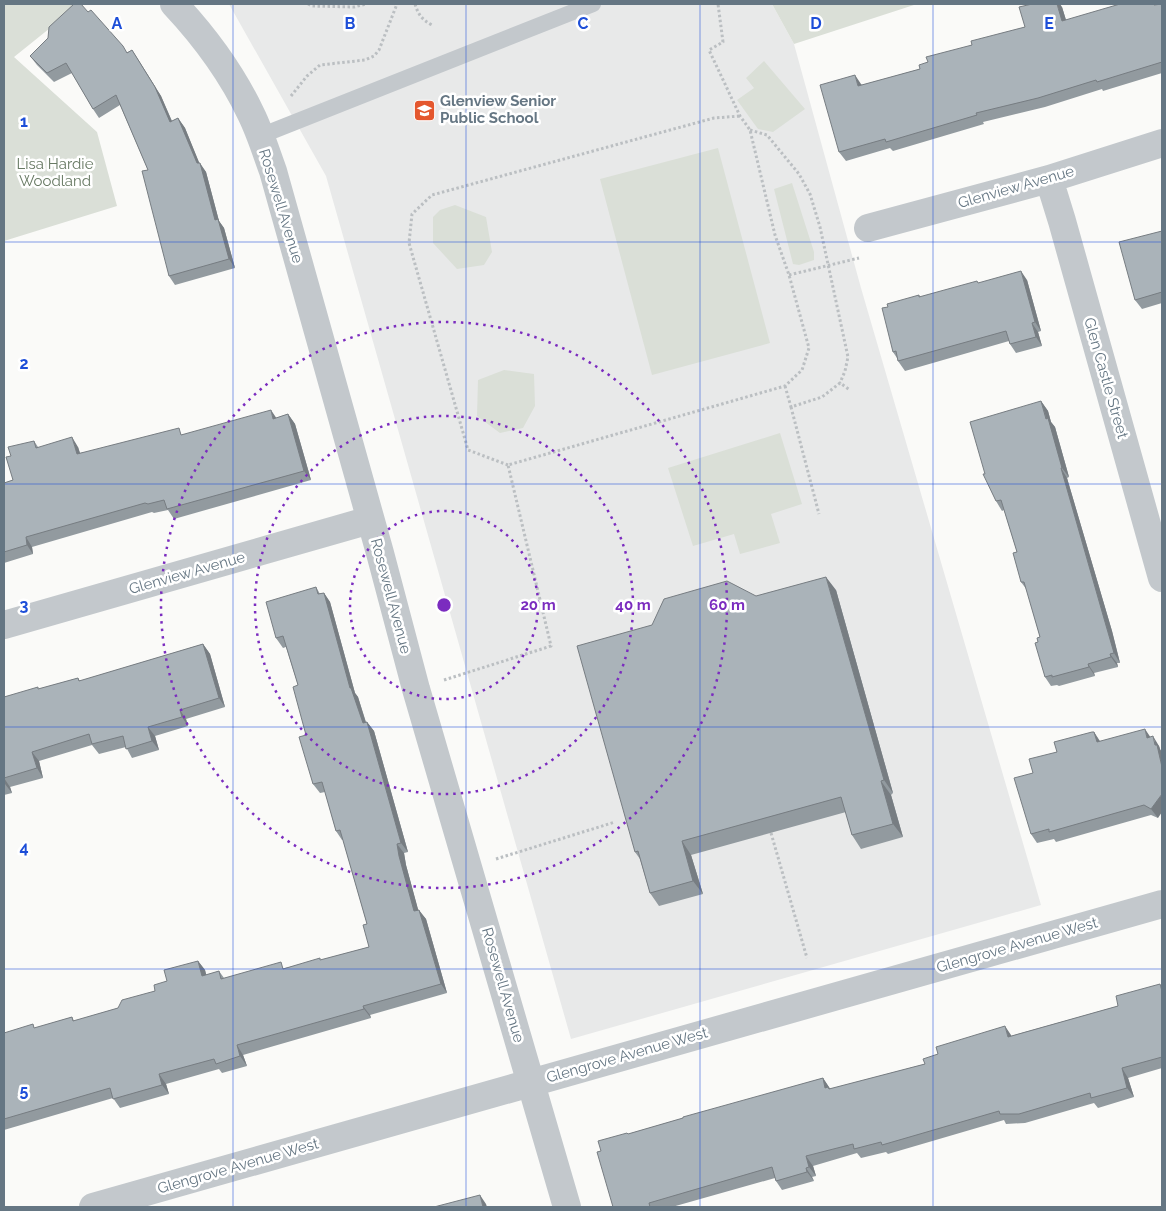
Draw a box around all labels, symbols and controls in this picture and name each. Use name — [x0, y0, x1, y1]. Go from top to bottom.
text: A — [112, 14, 123, 33]
text: B — [345, 14, 356, 33]
text: C — [578, 14, 589, 33]
text: D — [810, 14, 822, 33]
text: E — [1044, 14, 1054, 33]
place label: Glenview Senior Public School — [440, 92, 556, 127]
school or university icon: Glenview Senior Public School — [412, 98, 436, 122]
text: 1 — [20, 112, 28, 131]
street label: Rosewell Avenue — [255, 147, 307, 266]
park label: Lisa Hardie Woodland — [17, 155, 94, 190]
street label: Glenview Avenue — [956, 162, 1076, 212]
street label: Glen Castle Street — [1080, 315, 1132, 441]
text: 2 — [19, 354, 29, 373]
street label: Rosewell Avenue — [367, 536, 415, 656]
street label: Glenview Avenue — [127, 548, 247, 598]
text: 3 — [20, 596, 29, 615]
centre of rings — [435, 596, 453, 614]
text: 20 m — [520, 596, 556, 614]
text: 40 m — [615, 596, 651, 614]
text: 60 m — [709, 596, 745, 614]
text: 4 — [19, 838, 29, 857]
street label: Glengrove Avenue West — [934, 913, 1100, 977]
street label: Rosewell Avenue — [478, 925, 528, 1045]
street label: Glengrove Avenue West — [544, 1023, 710, 1087]
text: 5 — [20, 1081, 29, 1100]
street label: Glengrove Avenue West — [155, 1134, 321, 1198]

